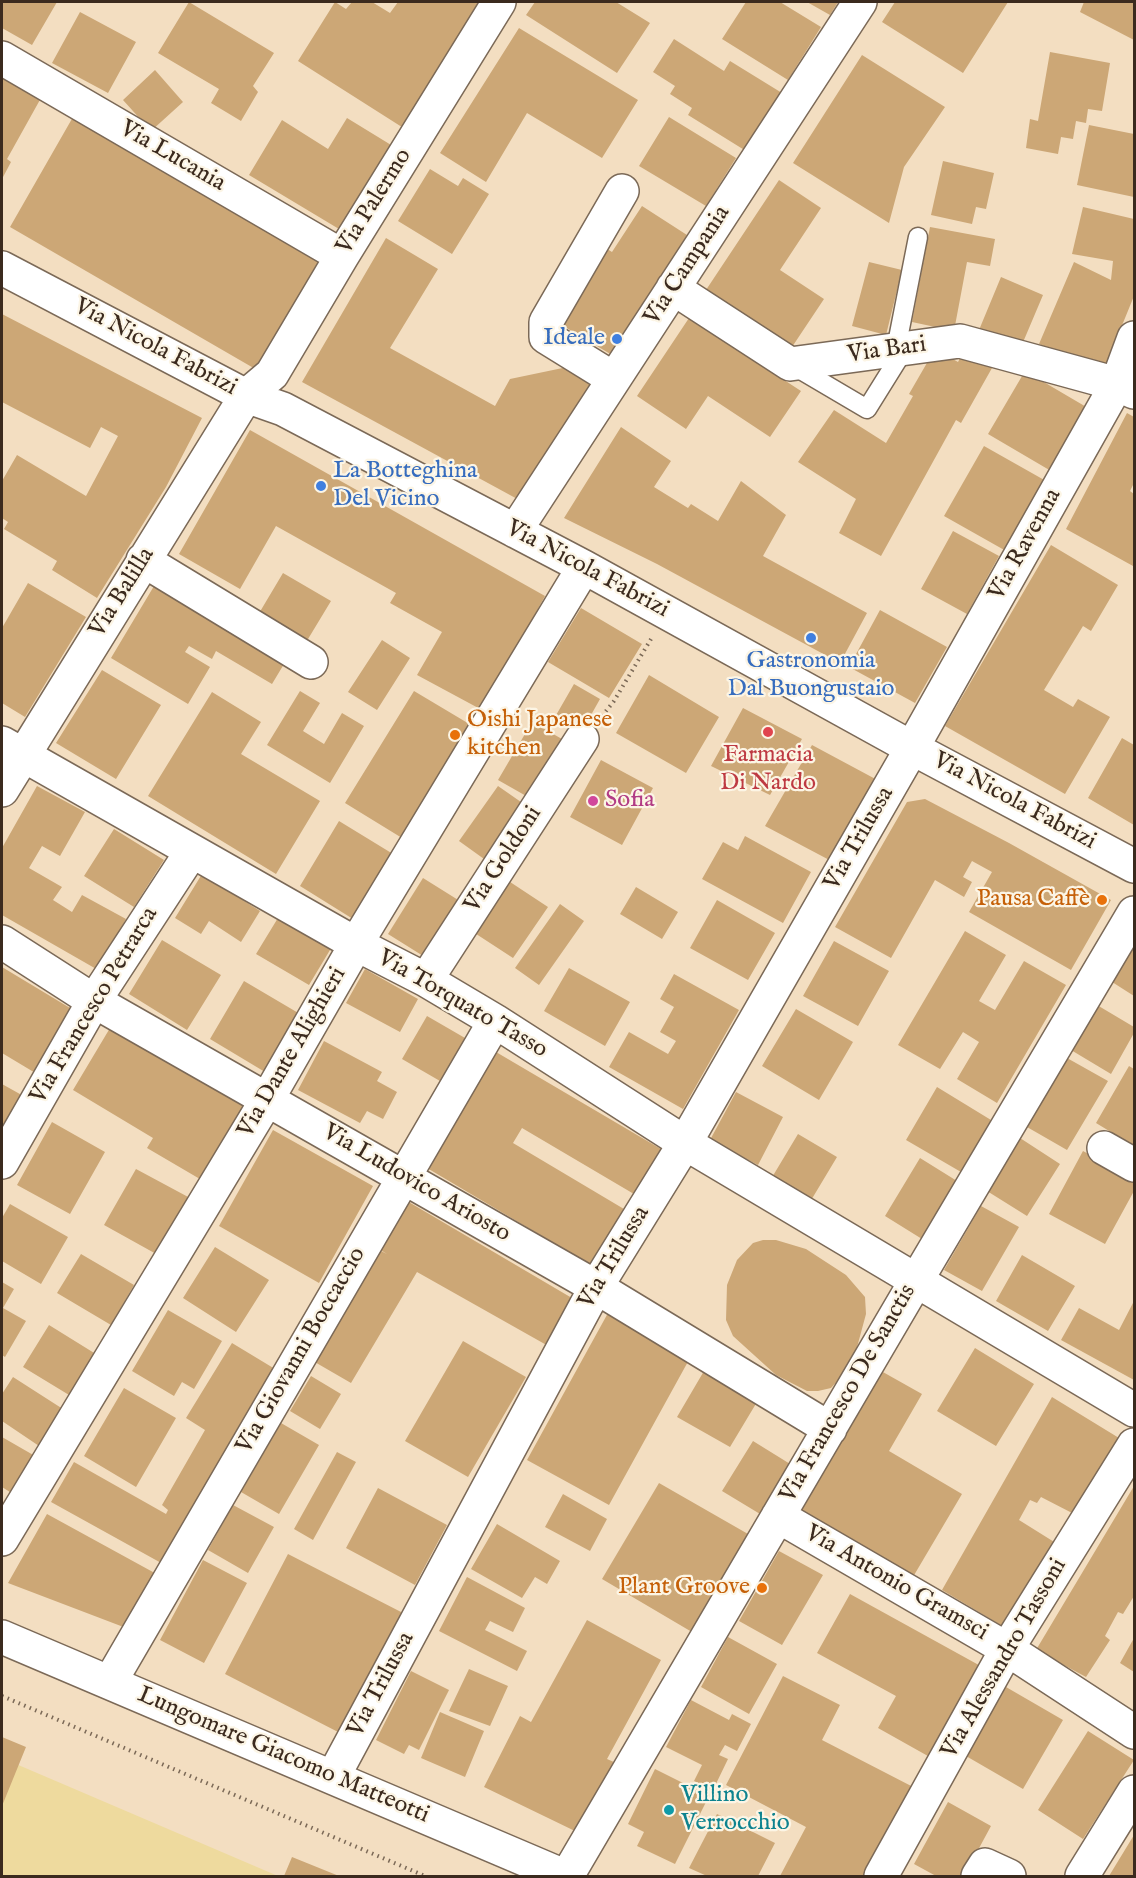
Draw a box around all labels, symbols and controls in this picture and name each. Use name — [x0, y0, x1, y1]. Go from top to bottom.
street label: Via Lucania — [114, 115, 230, 199]
street label: Via Palermo — [331, 144, 419, 260]
street label: Via Campania — [639, 201, 737, 331]
street label: Via Nicola Fabrizi — [68, 293, 242, 403]
place label: Ideale — [543, 325, 605, 353]
street label: Via Bari — [846, 331, 928, 371]
marker: Ideale — [610, 332, 624, 346]
place label: La Botteghina Del Vicino — [333, 458, 477, 514]
marker: La Botteghina Del Vicino — [314, 479, 328, 493]
street label: Via Ravenna — [983, 484, 1069, 606]
street label: Via Nicola Fabrizi — [500, 515, 674, 625]
street label: Via Balilla — [84, 543, 162, 643]
marker: Gastronomia Dal Buongustaio — [804, 631, 818, 645]
place label: Gastronomia Dal Buongustaio — [727, 648, 895, 704]
place label: Oishi Japanese kitchen — [467, 707, 612, 763]
marker: Farmacia Di Nardo — [761, 725, 775, 739]
marker: Oishi Japanese kitchen — [448, 728, 462, 742]
place label: Farmacia Di Nardo — [720, 742, 816, 798]
street label: Via Nicola Fabrizi — [927, 747, 1101, 857]
street label: Via Trilussa — [819, 782, 901, 896]
place label: Sofia — [605, 787, 655, 815]
marker: Sofia — [586, 794, 600, 808]
street label: Via Goldoni — [459, 801, 549, 919]
place label: Pausa Caffè — [977, 886, 1090, 914]
marker: Pausa Caffè — [1095, 893, 1109, 907]
street label: Via Francesco Petrarca — [25, 902, 165, 1110]
street label: Via Torquato Tasso — [372, 945, 552, 1065]
street label: Via Dante Alighieri — [232, 963, 354, 1143]
street label: Via Ludovico Ariosto — [317, 1119, 515, 1249]
street label: Via Trilussa — [573, 1201, 657, 1315]
street label: Via Giovanni Boccaccio — [231, 1243, 373, 1459]
street label: Via Francesco De Sanctis — [775, 1280, 923, 1508]
street label: Via Antonio Gramsci — [799, 1520, 993, 1648]
street label: Via Alessandro Tassoni — [936, 1554, 1074, 1764]
place label: Plant Groove — [618, 1574, 750, 1602]
marker: Plant Groove — [755, 1581, 769, 1595]
street label: Via Trilussa — [342, 1628, 422, 1742]
street label: Lungomare Giacomo Matteotti — [133, 1681, 433, 1831]
place label: Villino Verrocchio — [681, 1782, 790, 1838]
marker: Villino Verrocchio — [662, 1803, 676, 1817]

